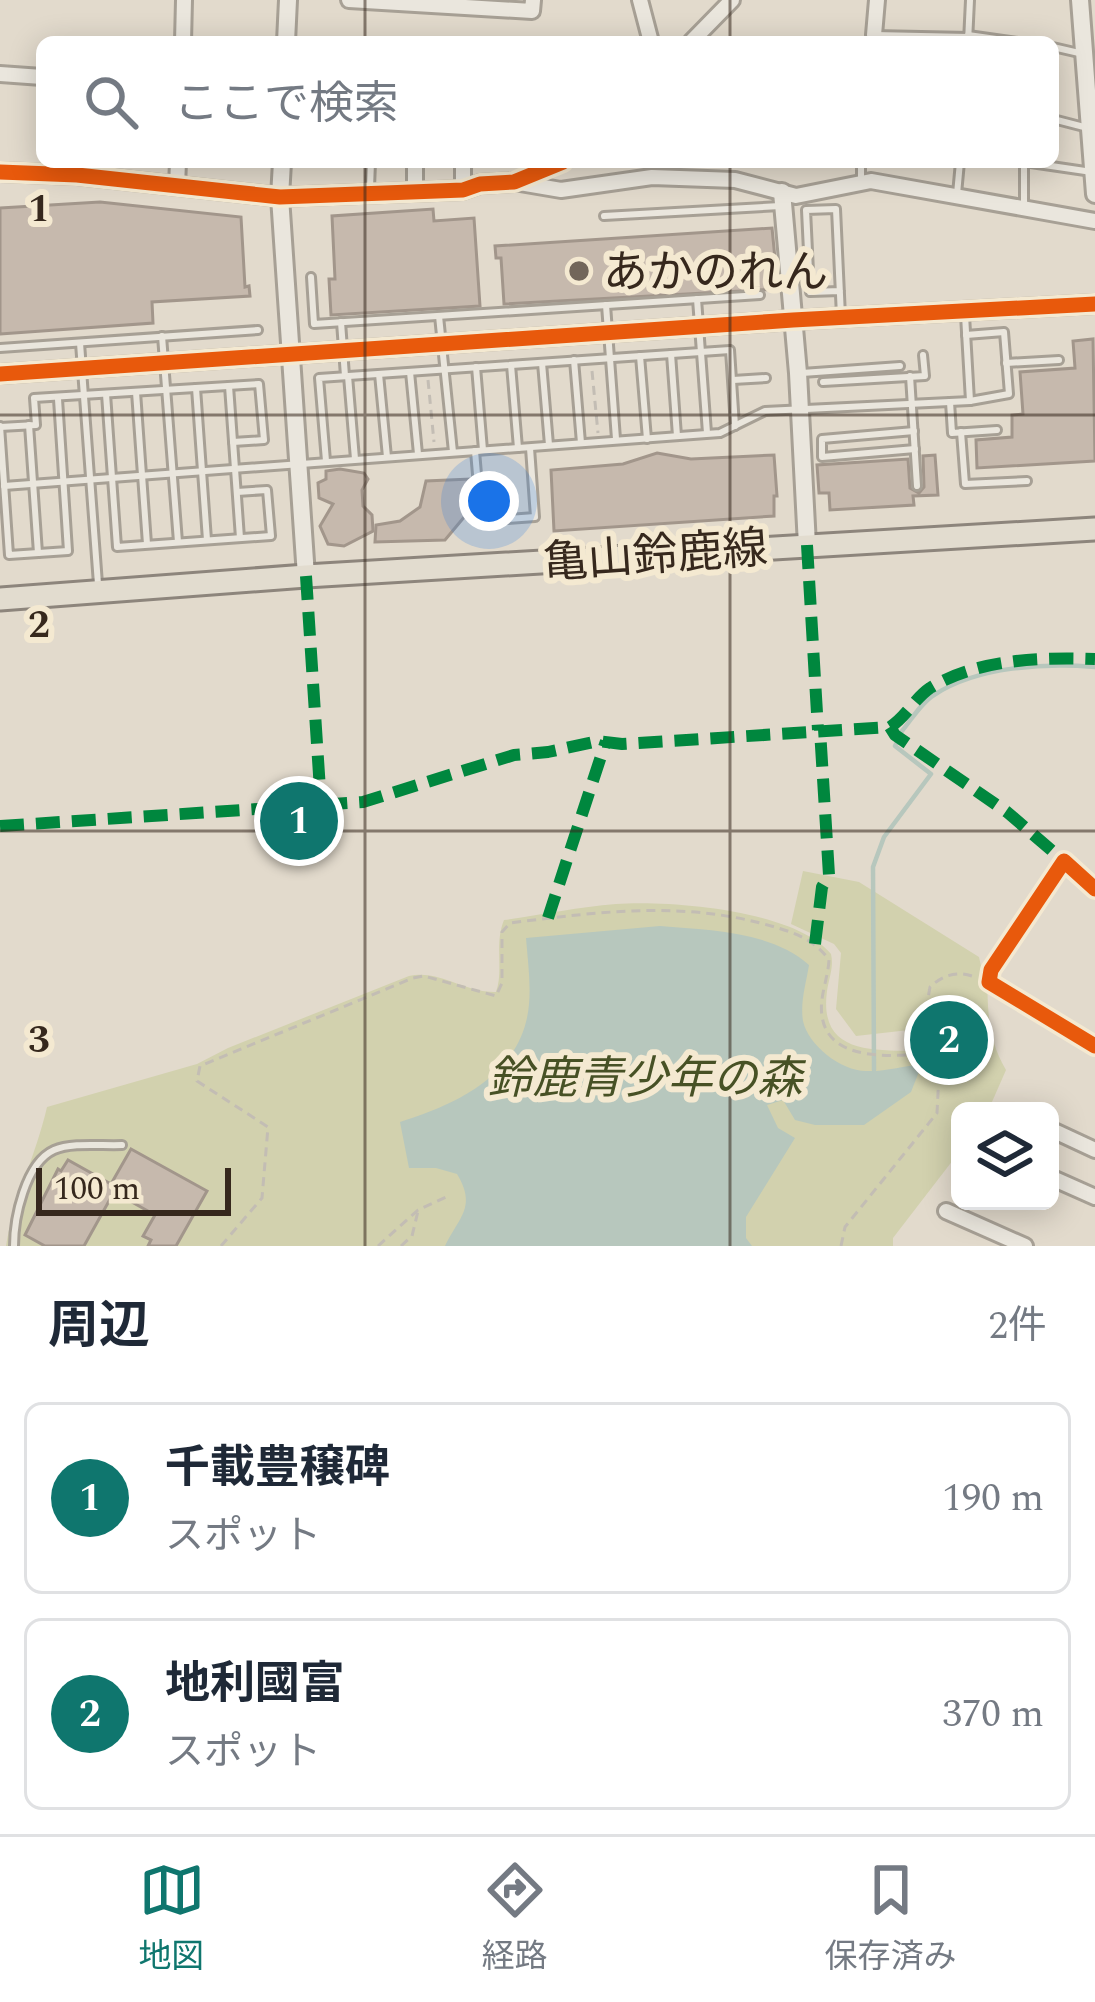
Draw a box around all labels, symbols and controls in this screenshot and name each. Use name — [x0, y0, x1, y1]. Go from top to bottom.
search box — [36, 36, 1059, 168]
icon: search — [78, 69, 144, 135]
text: ここで検索 — [174, 70, 399, 139]
text: 1 — [28, 180, 50, 239]
place label: あかのれん — [603, 239, 828, 308]
marker: あかのれん — [566, 258, 592, 284]
your location — [459, 471, 519, 531]
street label: 亀山鈴鹿線 — [541, 514, 770, 599]
text: 2 — [28, 596, 50, 655]
pin: 1 — [260, 776, 338, 866]
pin: 2 — [910, 995, 988, 1085]
text: 3 — [28, 1011, 50, 1070]
park label: 鈴鹿青少年の森 — [487, 1045, 806, 1114]
map controls — [951, 1102, 1059, 1210]
button: layers — [951, 1102, 1059, 1210]
scale bar — [36, 1162, 231, 1215]
text: 100 m — [54, 1164, 140, 1214]
text: 周辺 — [48, 1288, 150, 1366]
text: 2件 — [988, 1297, 1047, 1356]
text: 千載豊穣碑 — [165, 1434, 390, 1503]
text: 1 — [79, 1469, 101, 1528]
text: 190 m — [942, 1469, 1044, 1528]
text: スポット — [165, 1507, 321, 1566]
text: 地利國富 — [165, 1650, 345, 1719]
text: 2 — [79, 1685, 101, 1744]
text: 370 m — [942, 1685, 1044, 1744]
text: スポット — [165, 1723, 321, 1782]
tab: 地図 — [139, 1857, 205, 1982]
tab: 経路 — [482, 1857, 548, 1982]
tab: 保存済み — [825, 1857, 957, 1982]

